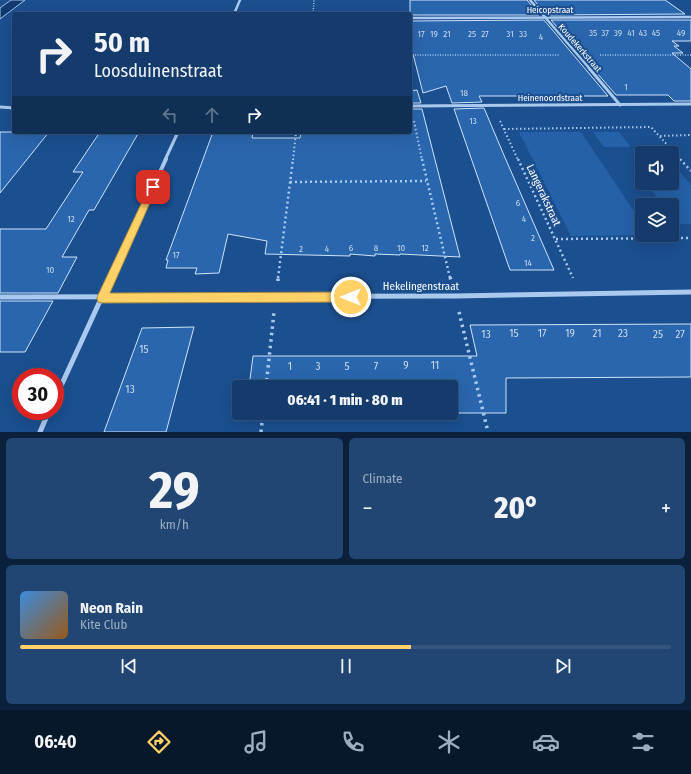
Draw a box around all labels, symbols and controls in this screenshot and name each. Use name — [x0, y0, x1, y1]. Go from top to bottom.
street label: Heicopstraat — [527, 5, 573, 15]
street label: Koudekerkstraat — [556, 22, 604, 74]
text: 50 m — [94, 26, 150, 59]
icon: right — [28, 28, 80, 80]
house number: 35 — [589, 28, 597, 38]
house number: 37 — [601, 28, 609, 38]
house number: 39 — [614, 28, 622, 38]
house number: 41 — [627, 28, 635, 38]
house number: 43 — [639, 28, 647, 38]
house number: 45 — [652, 28, 660, 38]
house number: 49 — [677, 28, 685, 38]
house number: 17 — [417, 29, 425, 39]
house number: 19 — [430, 29, 438, 39]
house number: 21 — [443, 29, 451, 39]
house number: 25 — [468, 29, 476, 39]
house number: 27 — [481, 29, 489, 39]
house number: 31 — [506, 29, 514, 39]
house number: 33 — [519, 29, 527, 39]
house number: 4 — [539, 32, 544, 42]
text: Loosduinenstraat — [94, 60, 222, 82]
house number: 1 — [624, 82, 628, 92]
house number: 18 — [460, 88, 469, 98]
street label: Heinenoordstraat — [518, 93, 582, 103]
icon: left — [159, 104, 181, 126]
icon: ahead — [201, 104, 223, 126]
icon: right — [243, 104, 265, 126]
house number: 13 — [469, 116, 477, 126]
map controls — [635, 146, 679, 242]
button: sound — [635, 146, 679, 190]
street label: Langerakstraat — [524, 162, 564, 228]
pin — [136, 170, 170, 204]
icon: arrive — [142, 176, 164, 198]
house number: 6 — [516, 198, 521, 208]
button: layers — [635, 198, 679, 242]
house number: 12 — [67, 214, 75, 224]
house number: 4 — [522, 214, 527, 224]
house number: 2 — [531, 233, 535, 243]
house number: 6 — [349, 243, 354, 253]
house number: 8 — [374, 243, 379, 253]
house number: 10 — [397, 243, 405, 253]
house number: 12 — [421, 243, 429, 253]
house number: 2 — [299, 244, 303, 254]
house number: 4 — [325, 244, 330, 254]
house number: 17 — [172, 250, 180, 260]
house number: 14 — [524, 258, 533, 268]
house number: 10 — [46, 265, 54, 275]
position arrow — [330, 276, 372, 318]
street label: Hekelingenstraat — [383, 280, 460, 293]
house number: 15 — [509, 327, 519, 340]
house number: 17 — [538, 327, 547, 340]
house number: 19 — [565, 327, 575, 340]
house number: 21 — [593, 327, 601, 340]
house number: 23 — [618, 327, 628, 340]
house number: 13 — [481, 328, 491, 341]
house number: 25 — [653, 328, 663, 341]
house number: 27 — [675, 328, 685, 341]
house number: 15 — [139, 343, 149, 356]
house number: 9 — [403, 359, 409, 372]
house number: 11 — [431, 359, 439, 372]
house number: 1 — [288, 360, 292, 373]
house number: 3 — [316, 360, 321, 373]
house number: 5 — [344, 360, 350, 373]
house number: 7 — [374, 360, 379, 373]
speed limit sign: 30 — [12, 368, 64, 420]
house number: 13 — [125, 383, 135, 396]
text: 06:41 · 1 min · 80 m — [287, 391, 403, 409]
text: 29 — [149, 459, 200, 522]
text: Climate — [363, 471, 403, 486]
text: 20° — [494, 490, 539, 526]
text: − — [363, 495, 372, 522]
text: + — [661, 495, 671, 522]
text: km/h — [160, 517, 189, 532]
text: Neon Rain — [80, 599, 143, 617]
text: Kite Club — [80, 617, 127, 632]
icon: previous — [118, 655, 140, 677]
icon: pause — [335, 655, 357, 677]
icon: next — [552, 655, 574, 677]
icon: directions — [145, 728, 173, 756]
icon: music — [242, 728, 270, 756]
icon: phone — [339, 728, 367, 756]
icon: climate — [435, 728, 463, 756]
icon: car — [532, 728, 560, 756]
icon: filters — [629, 728, 657, 756]
text: 06:40 — [34, 731, 77, 753]

